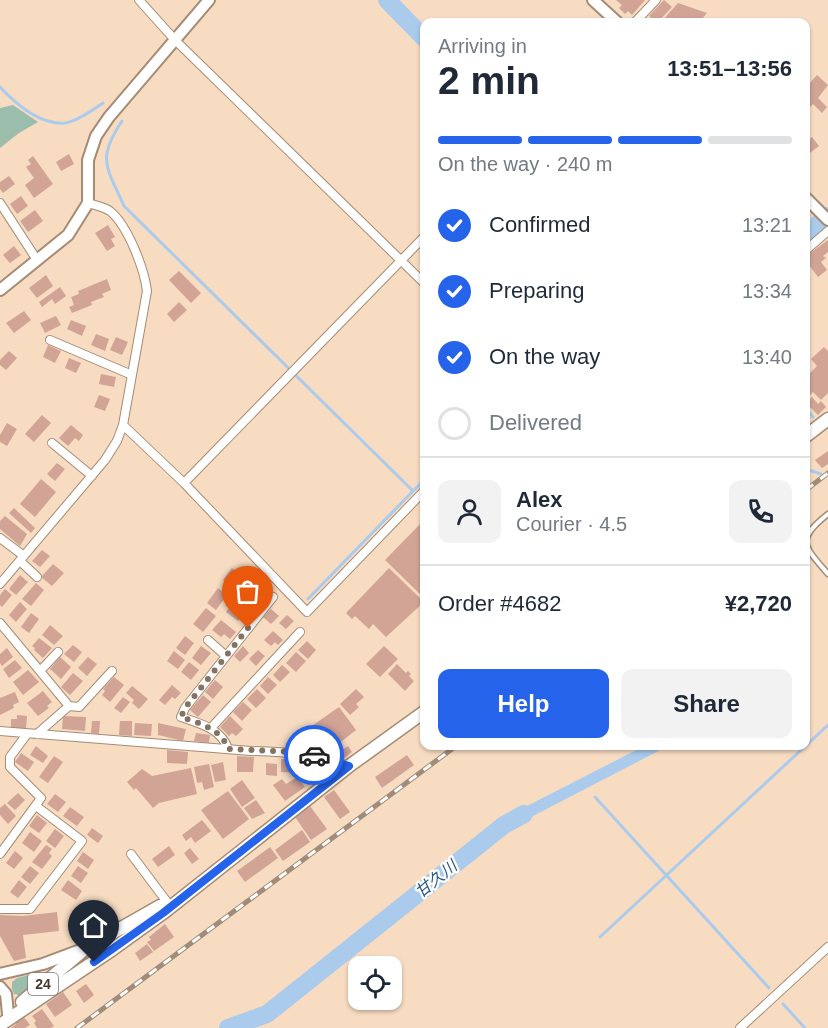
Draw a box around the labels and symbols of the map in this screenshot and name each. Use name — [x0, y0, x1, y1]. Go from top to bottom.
pin — [222, 566, 273, 628]
courier — [284, 725, 344, 785]
water label: 甘久川 — [412, 856, 462, 901]
pin — [68, 900, 119, 962]
road number: 24 — [28, 973, 58, 995]

